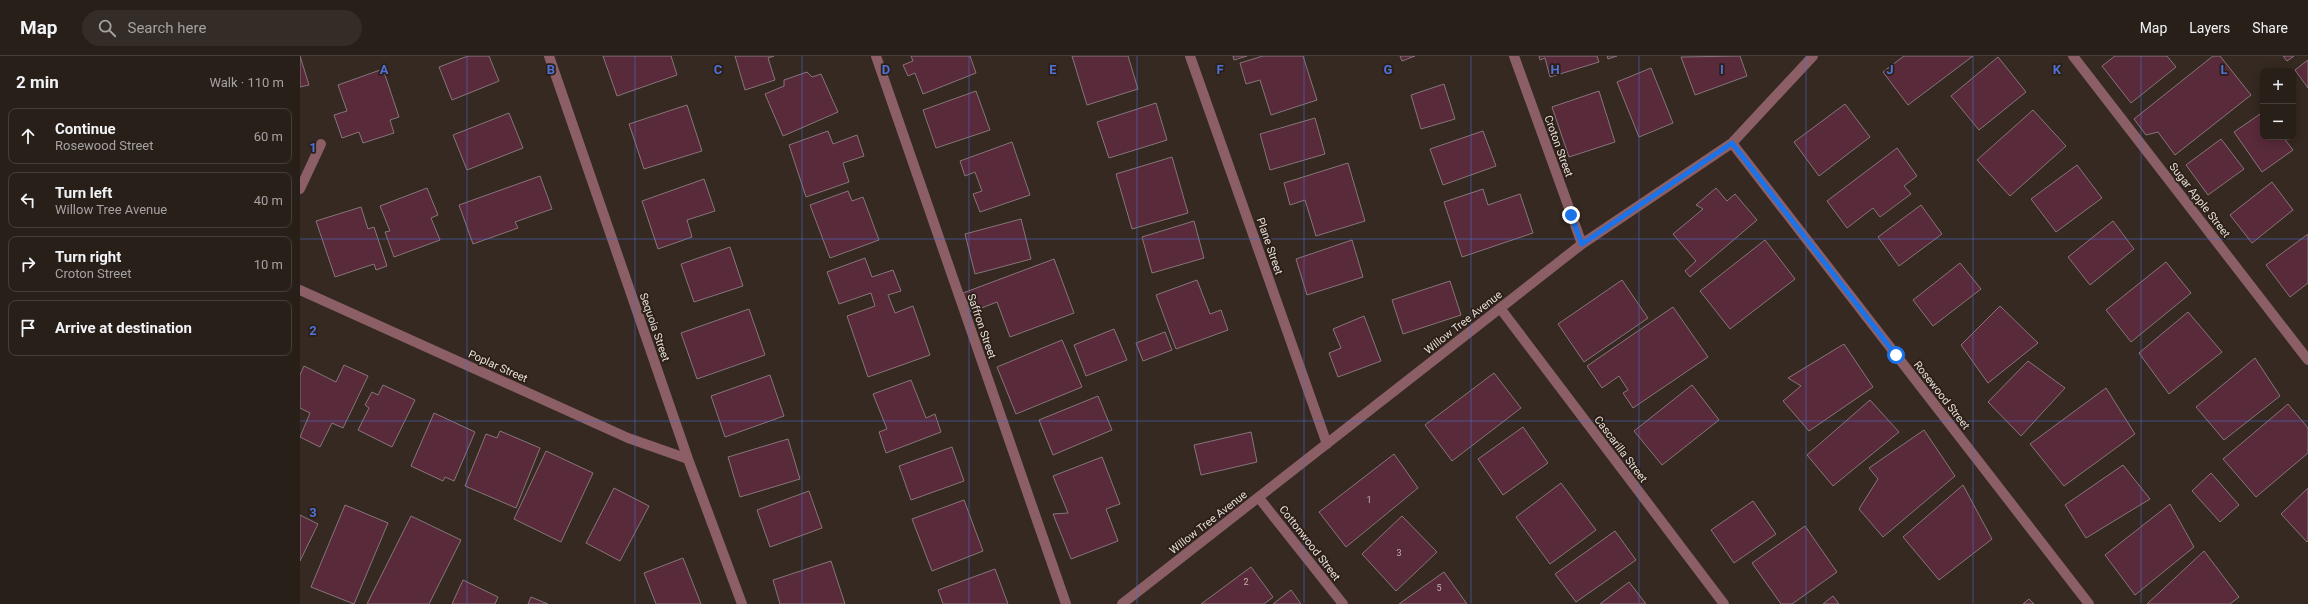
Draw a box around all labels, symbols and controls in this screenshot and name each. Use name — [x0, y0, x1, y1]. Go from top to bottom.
search box — [82, 10, 362, 46]
text: Map — [20, 16, 58, 39]
icon: search — [96, 17, 118, 39]
text: Search here — [128, 19, 206, 37]
text: Map — [2140, 20, 2167, 36]
text: Layers — [2189, 20, 2230, 36]
text: Share — [2252, 20, 2288, 36]
text: A — [380, 62, 389, 77]
text: B — [547, 62, 555, 77]
text: C — [714, 62, 723, 77]
text: D — [882, 62, 890, 77]
text: E — [1049, 62, 1057, 77]
text: F — [1216, 62, 1224, 77]
text: G — [1384, 62, 1393, 77]
text: H — [1550, 62, 1560, 77]
text: I — [1720, 62, 1724, 77]
text: J — [1886, 62, 1894, 77]
text: K — [2053, 62, 2062, 77]
text: L — [2220, 62, 2228, 77]
map controls — [2260, 68, 2296, 140]
button: + — [2260, 68, 2296, 104]
text: 2 min — [16, 72, 59, 92]
text: Walk · 110 m — [209, 75, 284, 90]
button: − — [2260, 104, 2296, 140]
street label: Croton Street — [1541, 114, 1576, 179]
text: Continue — [55, 120, 116, 138]
icon: ahead — [17, 125, 39, 147]
text: 60 m — [254, 129, 283, 144]
text: Rosewood Street — [55, 138, 153, 153]
text: 1 — [309, 140, 317, 155]
street label: Sugar Apple Street — [2166, 160, 2233, 240]
text: Turn left — [55, 184, 112, 202]
icon: left — [17, 189, 39, 211]
text: 40 m — [254, 193, 283, 208]
text: Willow Tree Avenue — [55, 202, 167, 217]
route end — [1562, 206, 1580, 224]
street label: Plane Street — [1254, 216, 1285, 277]
text: Turn right — [55, 248, 121, 266]
icon: right — [17, 253, 39, 275]
text: 10 m — [254, 257, 283, 272]
text: Croton Street — [55, 266, 131, 281]
street label: Willow Tree Avenue — [1422, 288, 1505, 357]
street label: Sequoia Street — [637, 291, 672, 363]
street label: Saffron Street — [964, 292, 999, 361]
icon: arrive — [17, 317, 39, 339]
text: Arrive at destination — [55, 319, 192, 337]
text: 2 — [309, 323, 317, 338]
route start — [1887, 346, 1905, 364]
street label: Poplar Street — [466, 348, 530, 385]
street label: Rosewood Street — [1911, 358, 1973, 432]
street label: Cascarilla Street — [1591, 413, 1650, 485]
street label: Willow Tree Avenue — [1167, 488, 1250, 557]
house number: 1 — [1366, 495, 1372, 505]
street label: Cottonwood Street — [1276, 503, 1343, 584]
text: 3 — [309, 505, 317, 520]
house number: 3 — [1396, 548, 1402, 558]
house number: 2 — [1243, 577, 1249, 587]
house number: 5 — [1436, 583, 1442, 593]

